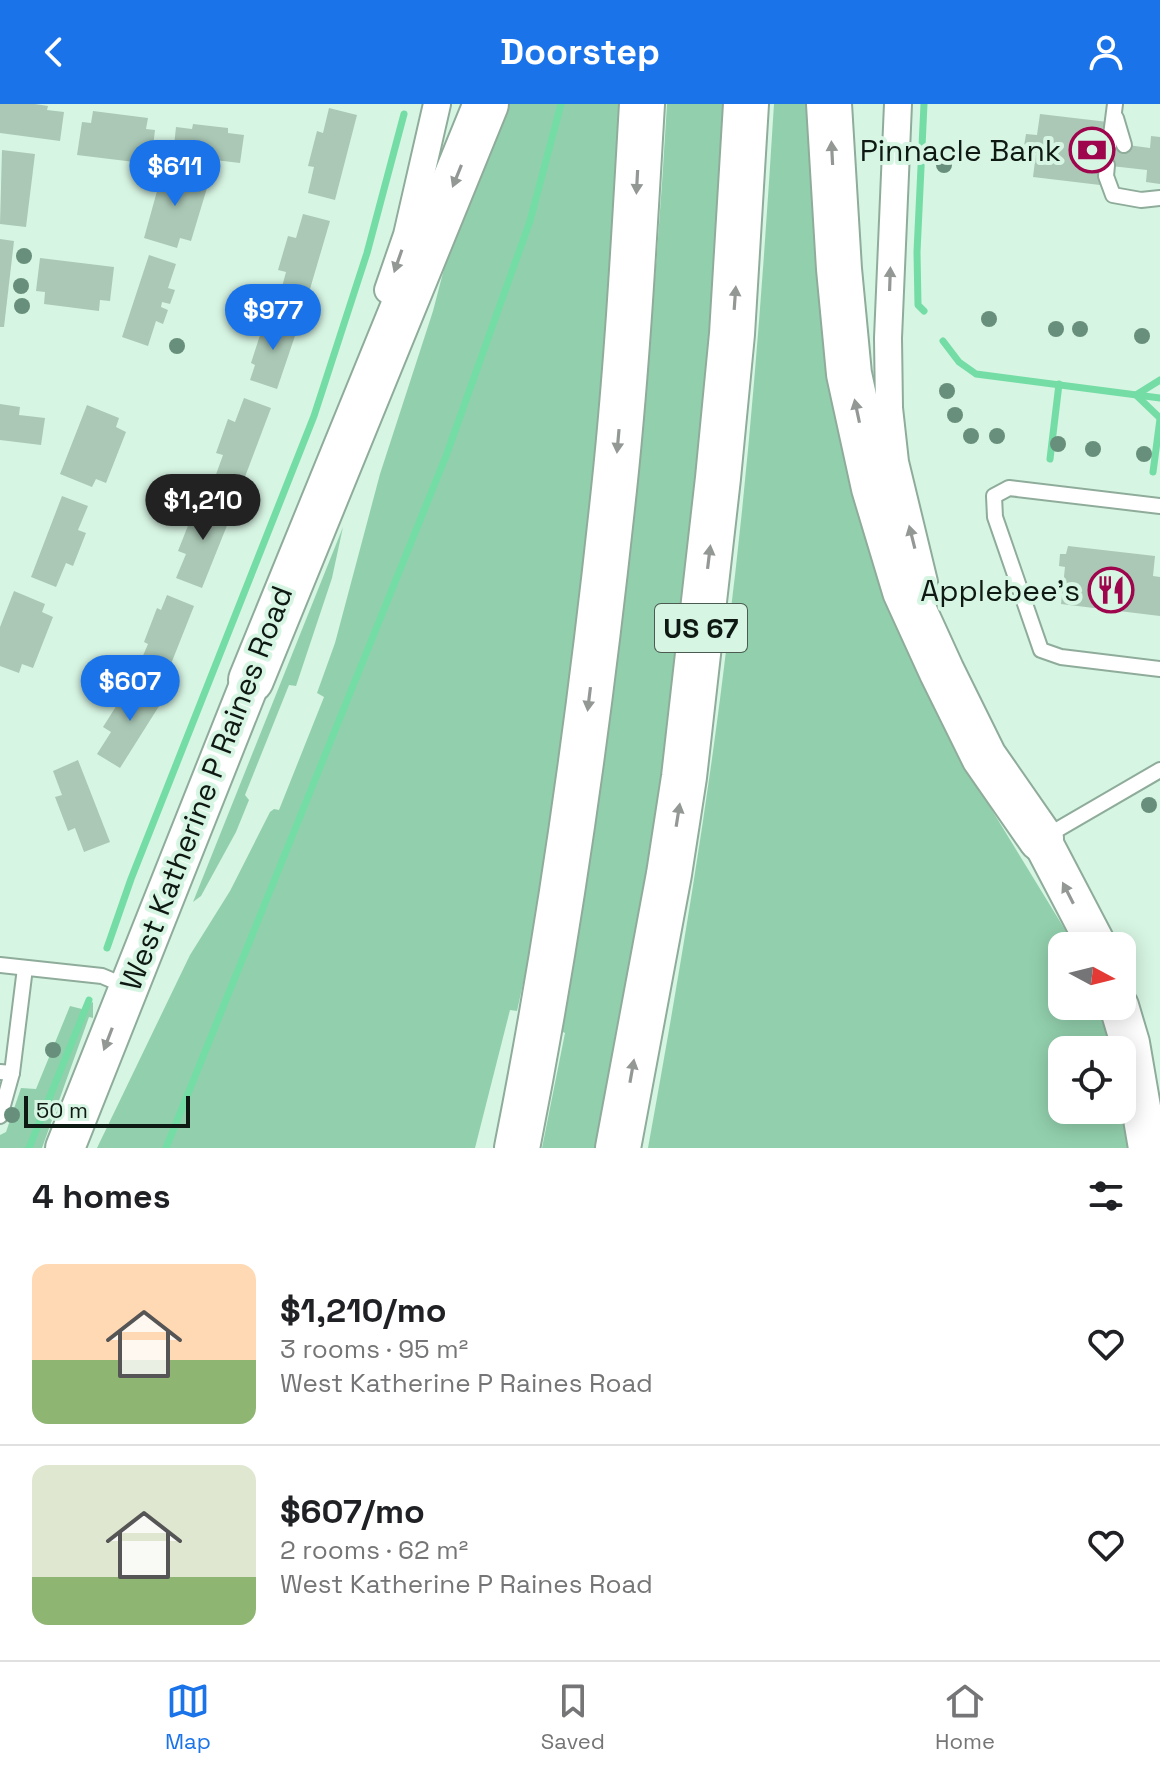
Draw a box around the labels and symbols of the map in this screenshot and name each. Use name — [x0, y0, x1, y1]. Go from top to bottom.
bank icon: Pinnacle Bank — [1068, 126, 1116, 174]
place label: Pinnacle Bank — [860, 131, 1061, 170]
pin: $611 — [128, 140, 222, 208]
one-way arrow — [825, 140, 838, 165]
one-way arrow — [450, 164, 463, 188]
one-way arrow — [631, 170, 644, 195]
one-way arrow — [392, 250, 404, 274]
one-way arrow — [884, 266, 897, 291]
pin: $977 — [226, 284, 320, 352]
one-way arrow — [729, 286, 742, 311]
one-way arrow — [850, 399, 863, 424]
one-way arrow — [611, 429, 624, 454]
pin: $1,210 — [138, 474, 268, 542]
one-way arrow — [906, 524, 918, 549]
one-way arrow — [703, 544, 716, 569]
restaurant icon: Applebee's — [1087, 566, 1135, 614]
place label: Applebee's — [920, 571, 1080, 610]
street label: West Katherine P Raines Road — [111, 580, 301, 996]
road number: US 67 — [655, 604, 747, 652]
pin: $607 — [83, 655, 177, 723]
one-way arrow — [582, 687, 595, 712]
one-way arrow — [672, 802, 685, 827]
one-way arrow — [1062, 881, 1075, 904]
north arrow — [1048, 932, 1136, 1020]
one-way arrow — [101, 1027, 114, 1051]
one-way arrow — [627, 1059, 639, 1084]
scale bar — [24, 1092, 190, 1128]

